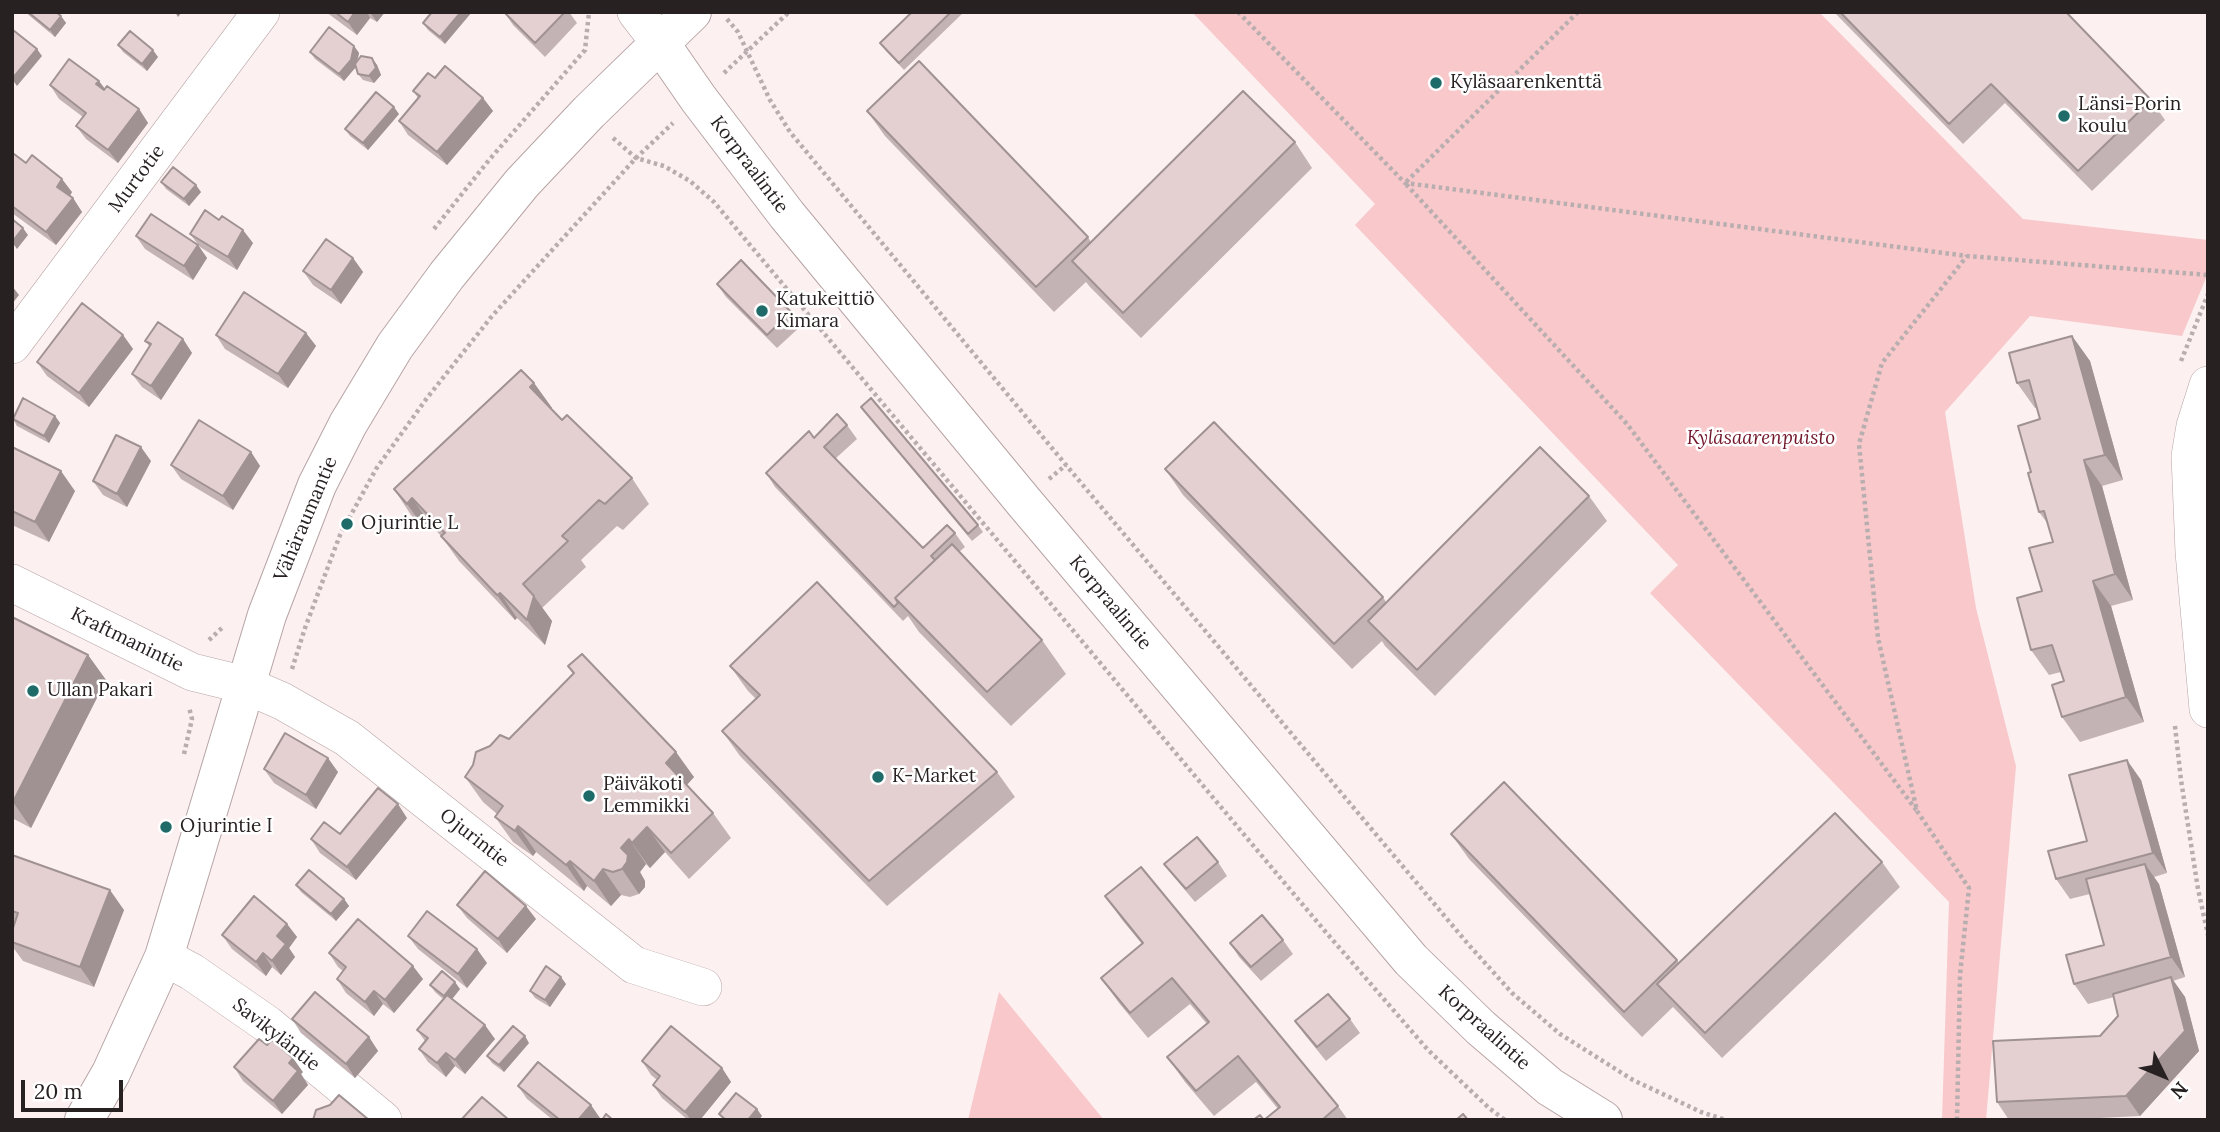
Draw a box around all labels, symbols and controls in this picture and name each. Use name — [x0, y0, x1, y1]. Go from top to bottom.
place label: Kyläsaarenkenttä — [1450, 72, 1602, 94]
marker: Kyläsaarenkenttä — [1428, 75, 1444, 91]
place label: Länsi-Porin koulu — [2078, 94, 2181, 138]
marker: Länsi-Porin koulu — [2056, 108, 2072, 124]
street label: Korpraalintie — [705, 112, 793, 218]
street label: Murtotie — [104, 141, 170, 217]
place label: Katukeittiö Kimara — [776, 289, 875, 333]
marker: Katukeittiö Kimara — [754, 303, 770, 319]
park label: Kyläsaarenpuisto — [1687, 428, 1835, 450]
street label: Vähäraumantie — [269, 453, 343, 585]
place label: Ojurintie L — [361, 513, 458, 535]
marker: Ojurintie L — [339, 516, 355, 532]
street label: Korpraalintie — [1064, 551, 1156, 655]
street label: Kraftmanintie — [67, 603, 187, 677]
place label: Ullan Pakari — [47, 680, 153, 702]
marker: Ullan Pakari — [25, 683, 41, 699]
place label: K-Market — [892, 766, 976, 788]
marker: K-Market — [870, 769, 886, 785]
place label: Päiväkoti Lemmikki — [603, 774, 689, 818]
marker: Päiväkoti Lemmikki — [581, 788, 597, 804]
street label: Ojurintie — [435, 804, 513, 872]
place label: Ojurintie I — [180, 816, 273, 838]
marker: Ojurintie I — [158, 819, 174, 835]
street label: Korpraalintie — [1433, 981, 1535, 1075]
street label: Savikyläntie — [228, 994, 324, 1076]
north arrow — [2129, 1041, 2199, 1111]
scale bar — [24, 1066, 126, 1110]
text: N — [2166, 1077, 2193, 1104]
text: 20 m — [34, 1078, 83, 1105]

